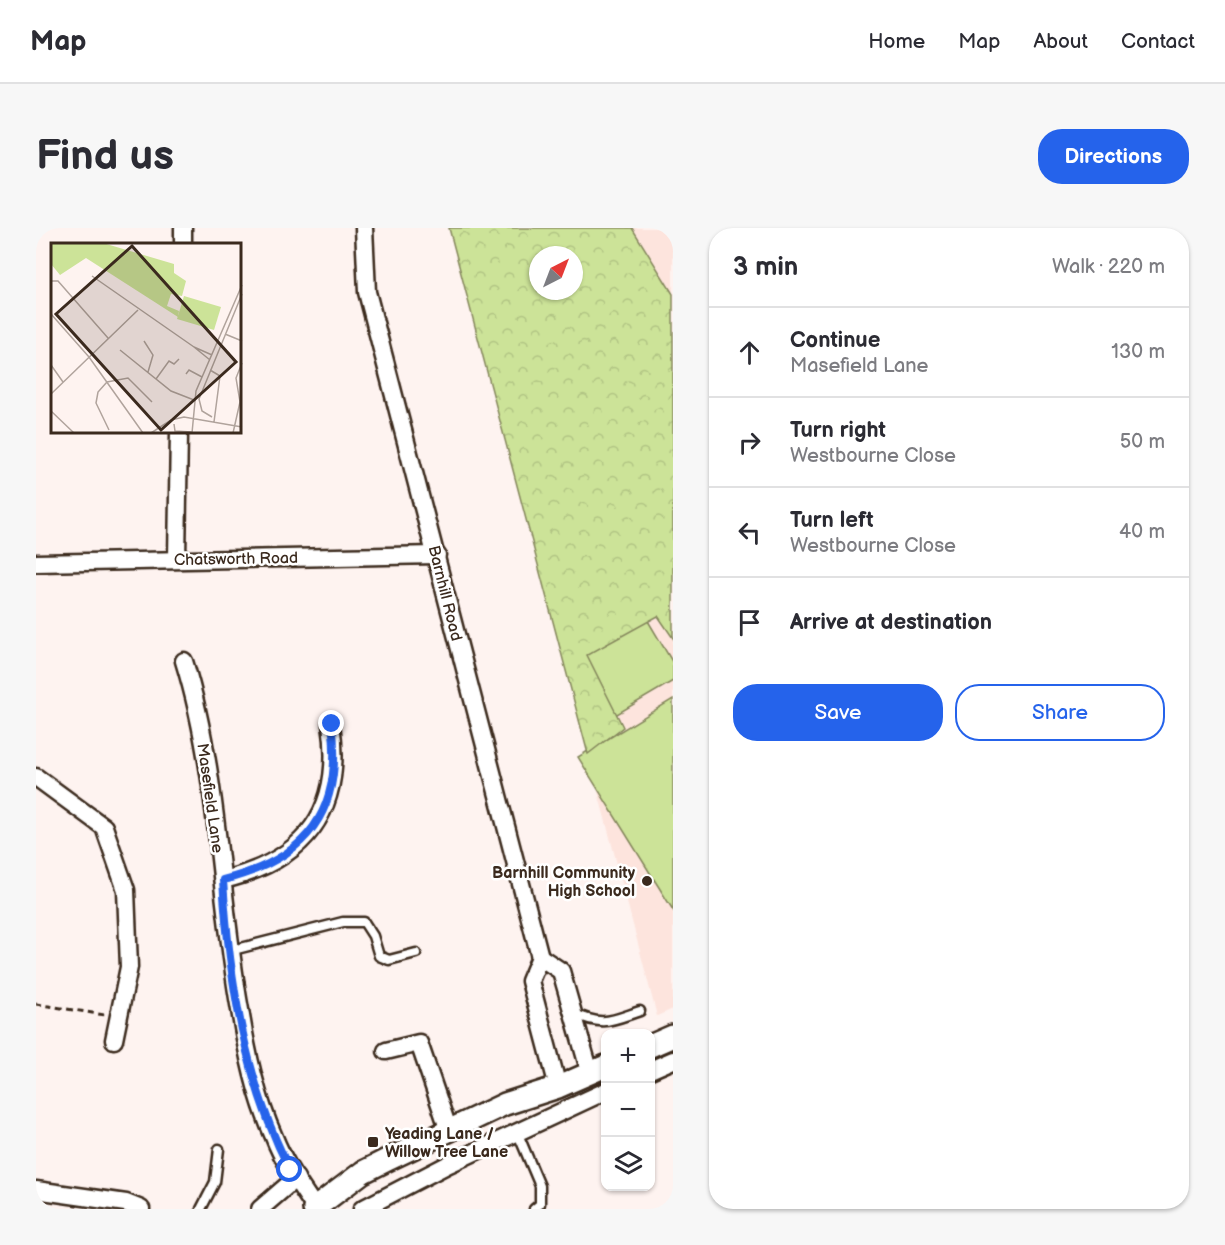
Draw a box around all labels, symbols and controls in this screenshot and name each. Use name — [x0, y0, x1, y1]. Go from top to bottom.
text: Map — [30, 25, 86, 58]
text: Home — [868, 29, 925, 54]
text: Map — [958, 29, 1000, 54]
text: About — [1033, 29, 1088, 54]
text: Contact — [1121, 29, 1195, 54]
button: Directions — [1038, 129, 1189, 184]
text: Find us — [36, 131, 174, 182]
inset map — [51, 243, 242, 434]
north arrow — [529, 246, 583, 300]
text: 3 min — [733, 252, 798, 283]
text: Walk · 220 m — [1052, 255, 1165, 279]
text: Continue — [790, 327, 880, 354]
icon: ahead — [733, 336, 766, 369]
text: 130 m — [1111, 340, 1165, 364]
text: Masefield Lane — [790, 354, 928, 378]
text: Turn right — [790, 417, 886, 444]
icon: right — [733, 426, 766, 459]
text: 50 m — [1120, 430, 1165, 454]
text: Westbourne Close — [790, 444, 956, 468]
text: Turn left — [790, 507, 874, 534]
icon: left — [733, 516, 766, 549]
text: 40 m — [1119, 520, 1165, 544]
text: Westbourne Close — [790, 534, 956, 558]
street label: Barnhill Road — [424, 544, 466, 643]
street label: Chatsworth Road — [174, 549, 298, 570]
icon: arrive — [733, 606, 766, 639]
text: Arrive at destination — [790, 609, 992, 636]
button: Save — [733, 684, 943, 741]
button: Share — [955, 684, 1165, 741]
route end — [318, 710, 344, 736]
street label: Masefield Lane — [192, 742, 227, 855]
place label: Barnhill Community High School — [492, 864, 636, 901]
marker: Barnhill Community High School — [640, 874, 654, 888]
map controls — [601, 1029, 655, 1191]
button: + — [601, 1029, 655, 1083]
button: − — [601, 1083, 655, 1137]
place label: Yeading Lane / Willow Tree Lane — [385, 1125, 508, 1162]
marker: Yeading Lane / Willow Tree Lane — [366, 1135, 380, 1149]
button: layers — [601, 1137, 655, 1191]
route start — [276, 1156, 302, 1182]

